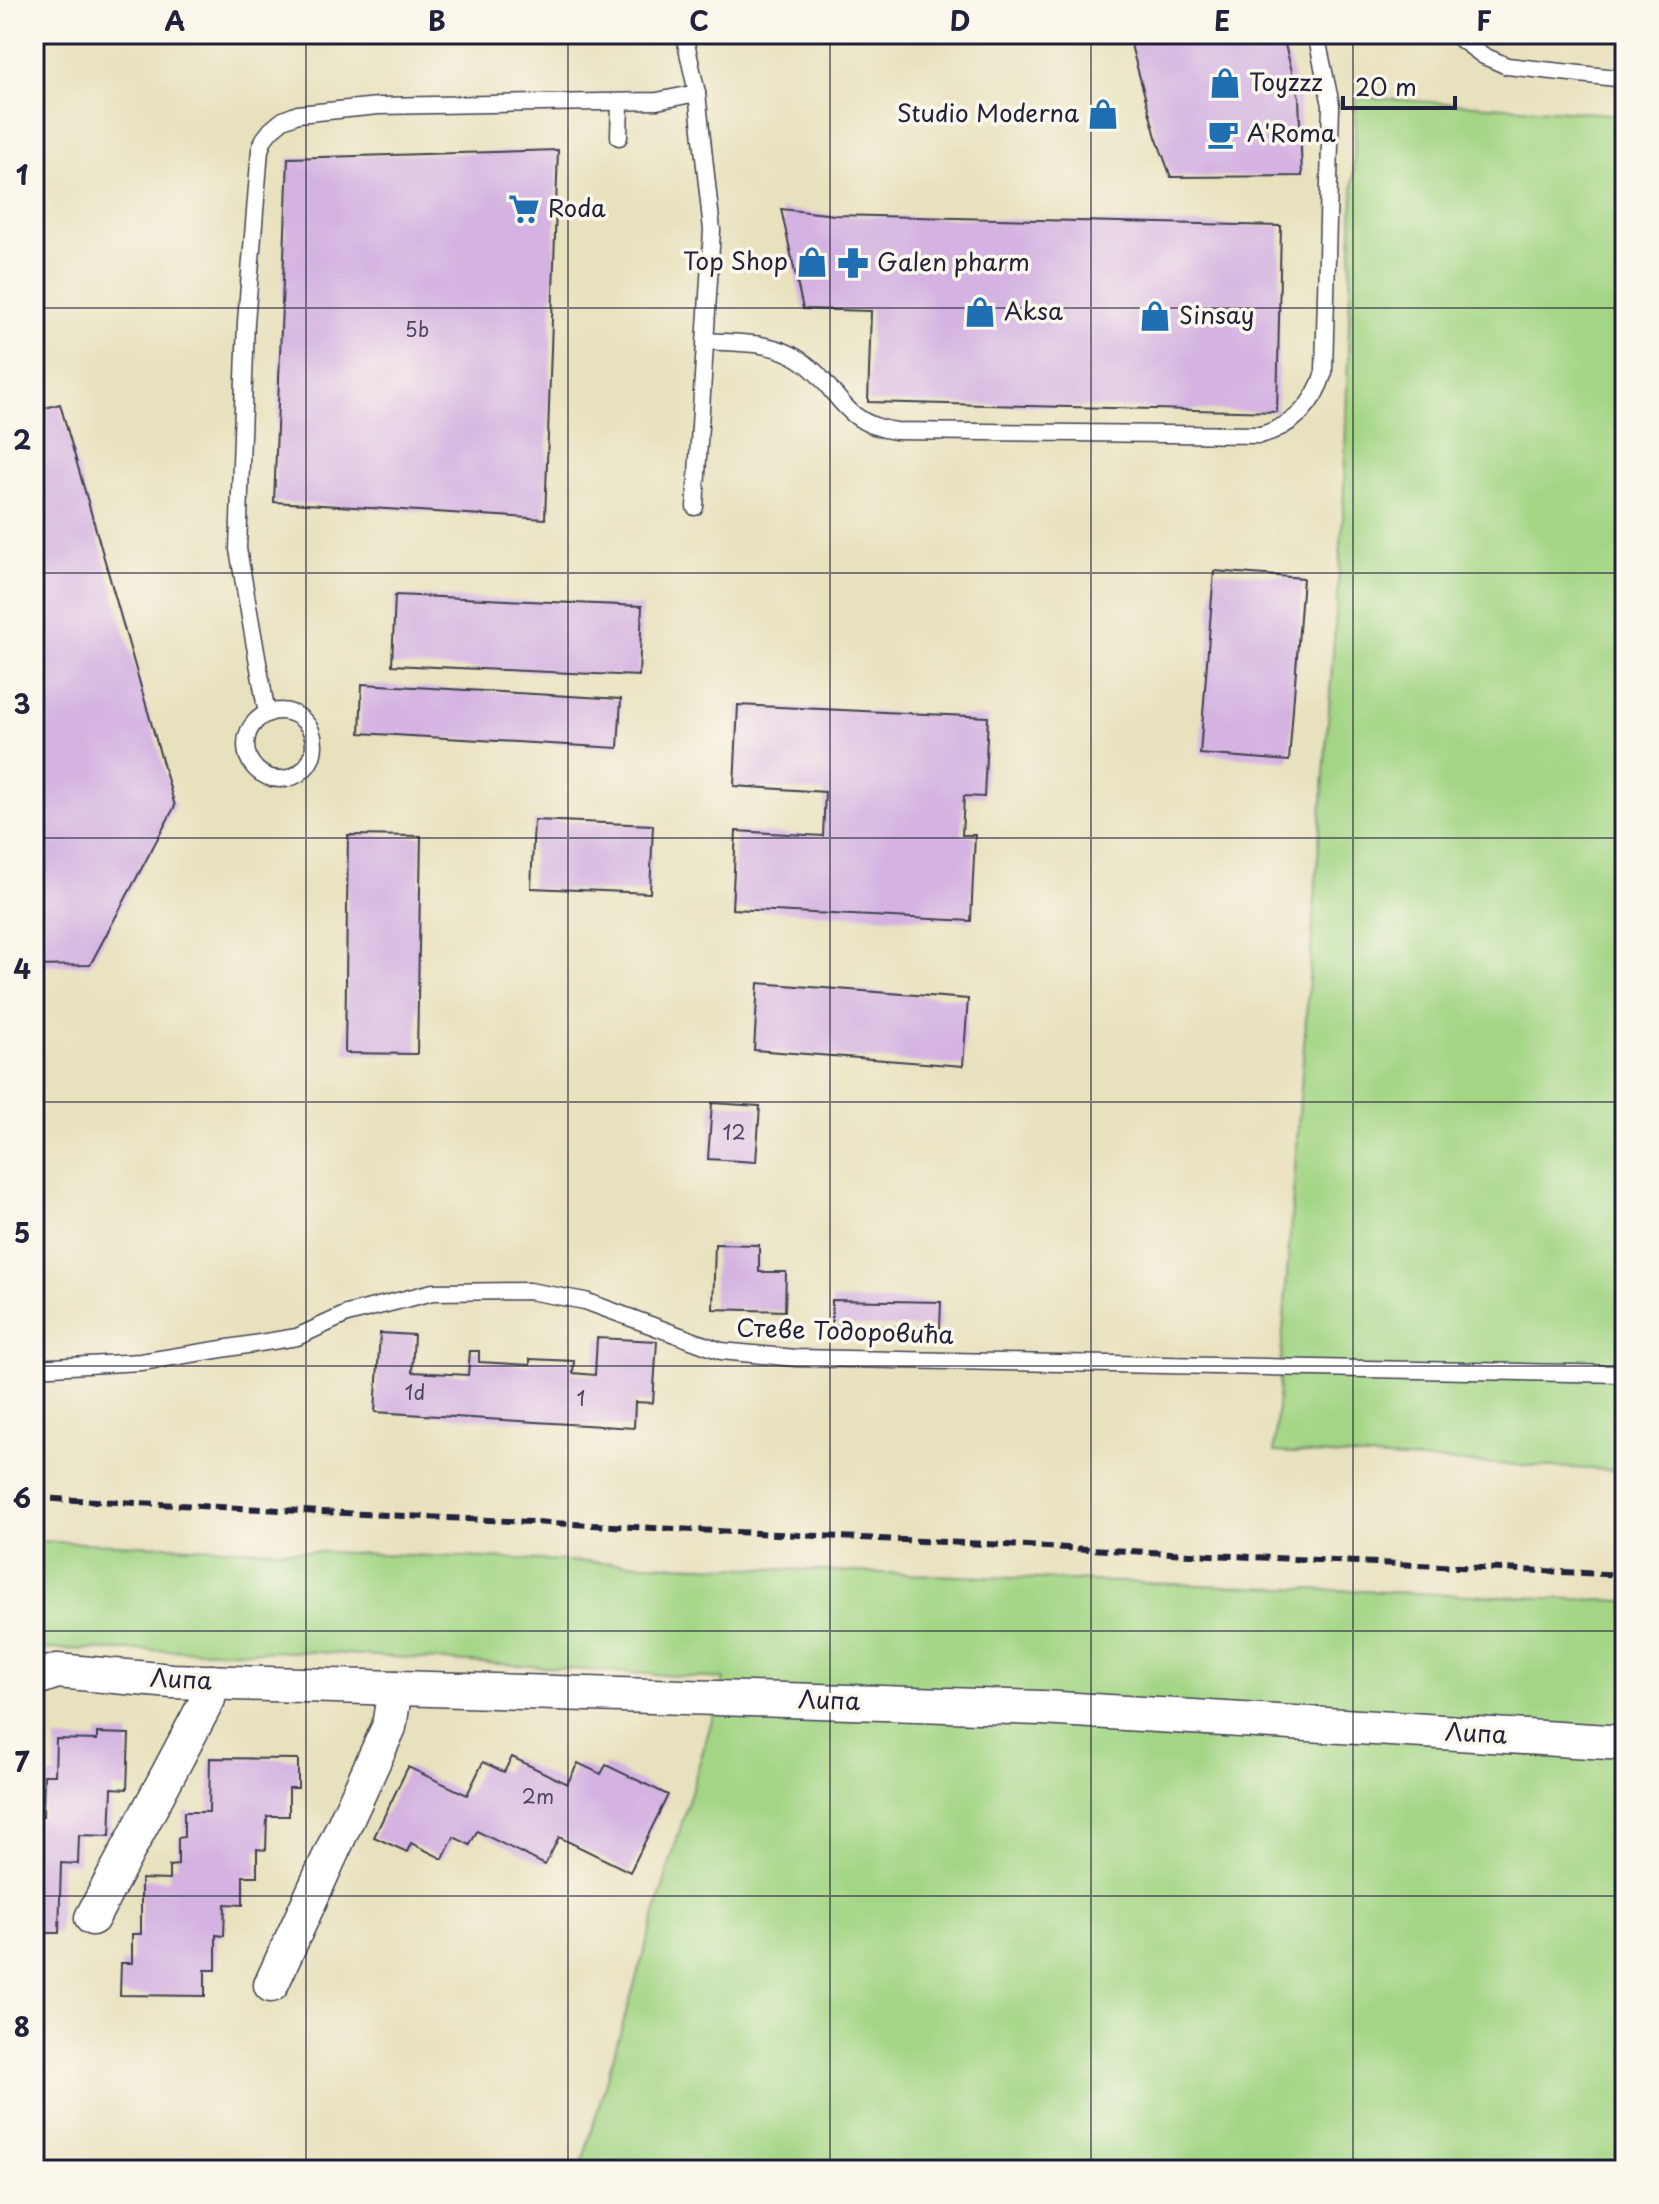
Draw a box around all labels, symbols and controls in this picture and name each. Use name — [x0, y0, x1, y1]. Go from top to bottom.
text: A — [165, 1, 185, 40]
text: B — [428, 1, 446, 40]
text: C — [689, 1, 709, 40]
text: D — [950, 1, 970, 40]
text: E — [1214, 1, 1230, 40]
text: F — [1476, 1, 1492, 40]
scale bar — [1343, 60, 1455, 110]
place label: Toyzzz — [1249, 63, 1323, 99]
shop icon: Toyzzz — [1208, 66, 1242, 100]
text: 20 m — [1355, 68, 1417, 104]
place label: Studio Moderna — [897, 94, 1079, 130]
shop icon: Studio Moderna — [1086, 97, 1120, 131]
place label: A'Roma — [1247, 114, 1336, 150]
cafe icon: A'Roma — [1206, 117, 1240, 151]
text: 1 — [16, 155, 28, 194]
place label: Roda — [548, 189, 606, 225]
supermarket icon: Roda — [507, 192, 541, 226]
place label: Top Shop — [683, 242, 788, 278]
place label: Galen pharm — [877, 243, 1030, 279]
shop icon: Top Shop — [795, 245, 829, 279]
pharmacy icon: Galen pharm — [836, 246, 870, 280]
place label: Aksa — [1004, 292, 1063, 328]
shop icon: Aksa — [963, 295, 997, 329]
place label: Sinsay — [1179, 296, 1255, 332]
shop icon: Sinsay — [1138, 299, 1172, 333]
house number: 5b — [405, 314, 429, 344]
text: 2 — [13, 420, 31, 459]
text: 3 — [13, 684, 31, 723]
text: 4 — [13, 949, 31, 988]
house number: 12 — [722, 1117, 746, 1147]
text: 5 — [14, 1213, 30, 1252]
street label: Стеве Тодоровића — [736, 1308, 954, 1352]
house number: 1d — [405, 1377, 425, 1407]
house number: 1 — [577, 1383, 585, 1413]
text: 6 — [13, 1478, 31, 1517]
street label: Липа — [149, 1658, 213, 1698]
street label: Липа — [797, 1680, 861, 1718]
street label: Липа — [1444, 1712, 1508, 1752]
text: 7 — [15, 1742, 30, 1781]
house number: 2m — [522, 1781, 554, 1811]
text: 8 — [14, 2007, 30, 2046]

